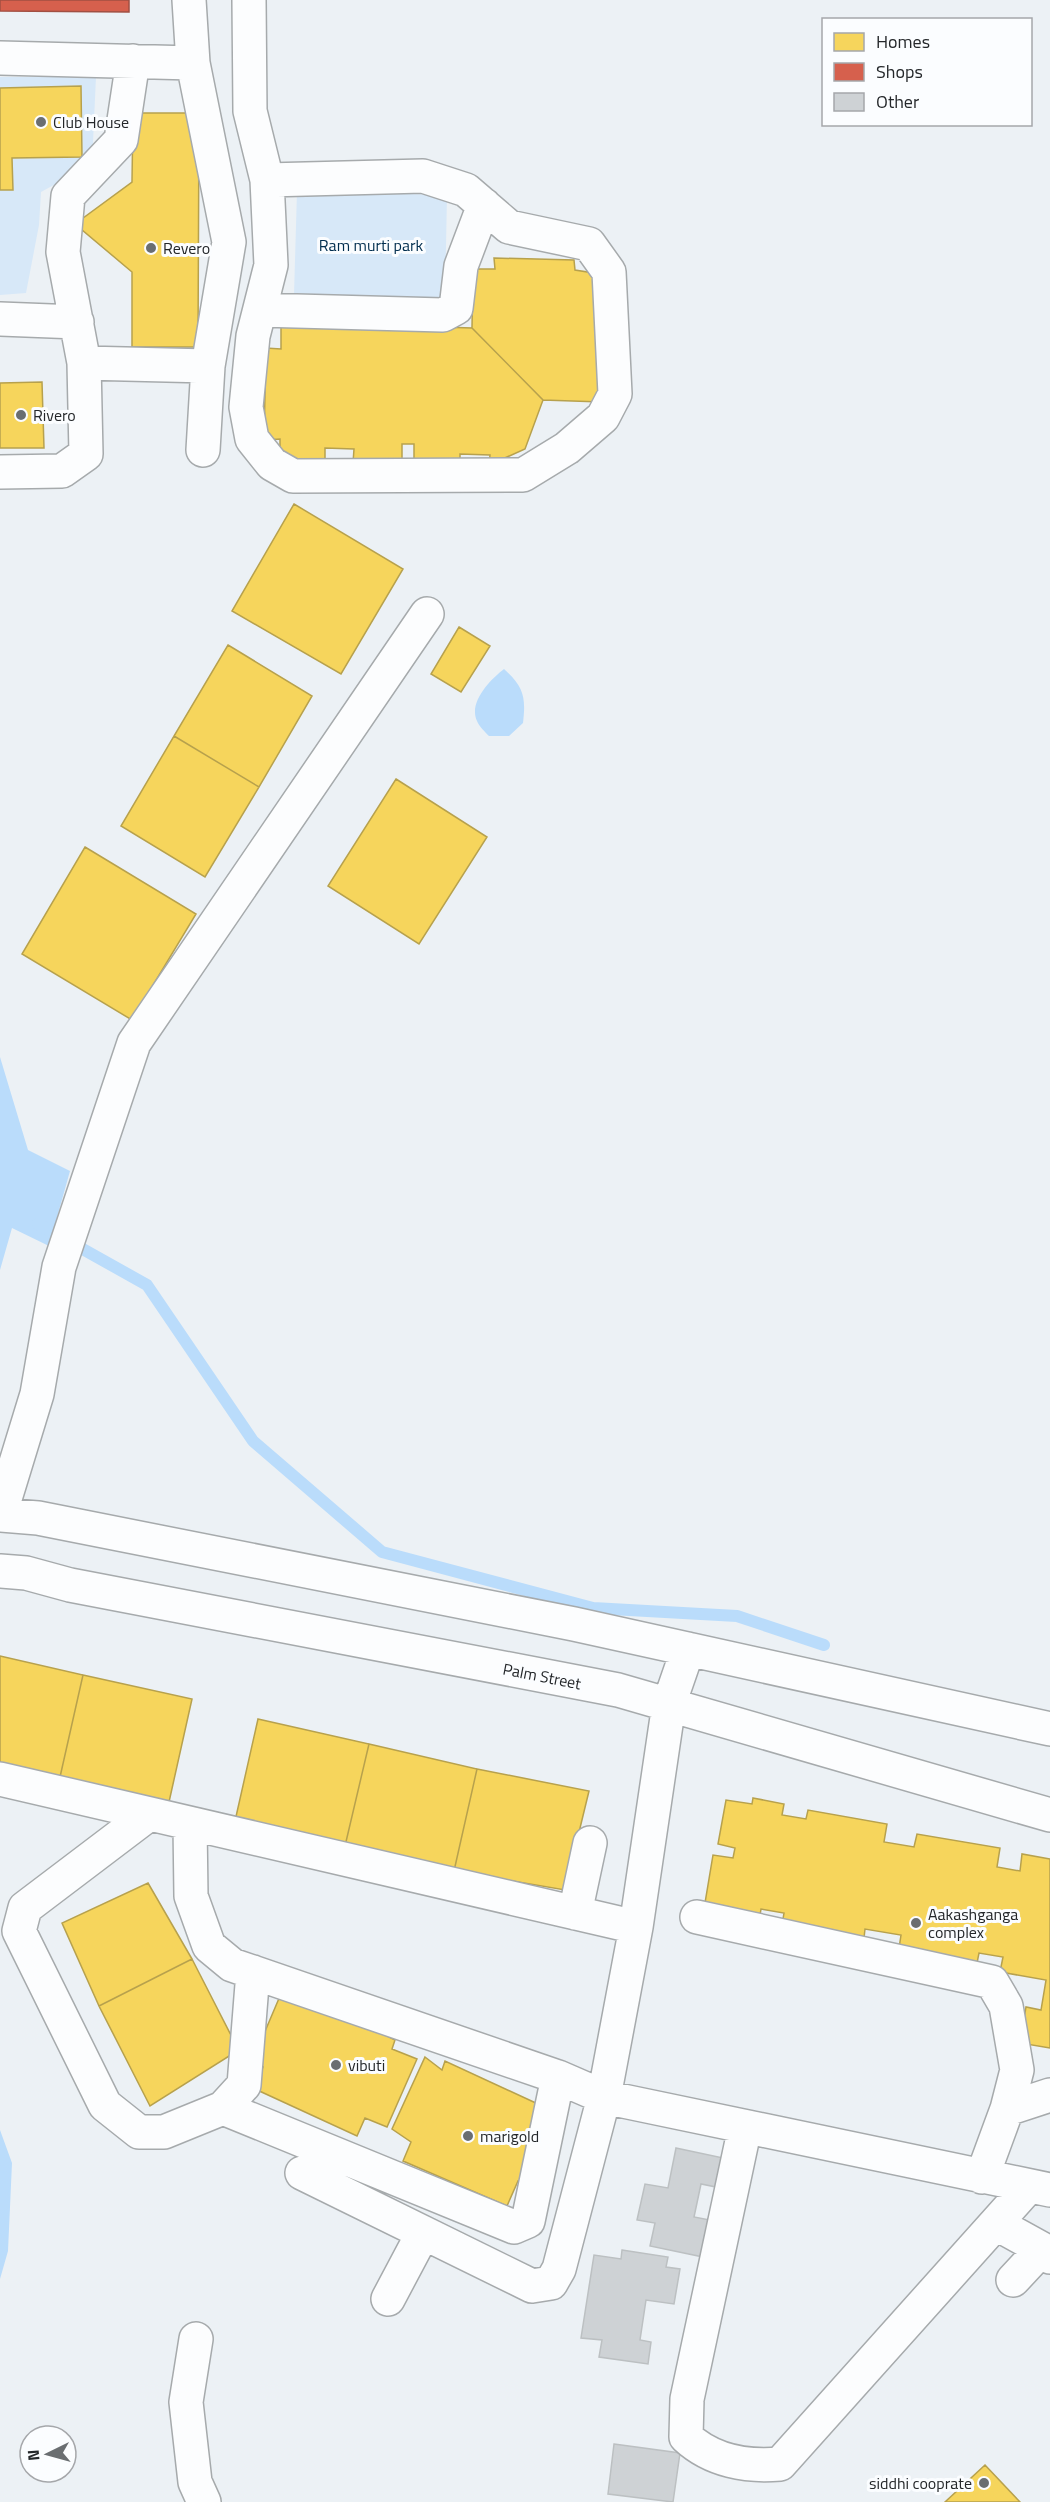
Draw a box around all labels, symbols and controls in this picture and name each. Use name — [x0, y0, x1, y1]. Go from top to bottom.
legend — [822, 18, 1032, 126]
text: Homes — [876, 28, 930, 55]
text: Shops — [876, 58, 923, 85]
text: Other — [876, 88, 919, 115]
place label: Club House — [53, 110, 129, 134]
marker: Club House — [34, 115, 48, 129]
park label: Ram murti park — [319, 233, 424, 257]
place label: Revero — [163, 236, 210, 260]
marker: Revero — [144, 241, 158, 255]
place label: Rivero — [33, 403, 76, 427]
marker: Rivero — [14, 408, 28, 422]
street label: Palm Street — [501, 1657, 584, 1695]
place label: Aakashganga complex — [928, 1902, 1018, 1944]
marker: Aakashganga complex — [909, 1916, 923, 1930]
place label: vibuti — [348, 2053, 385, 2077]
marker: vibuti — [329, 2058, 343, 2072]
place label: marigold — [480, 2124, 539, 2148]
marker: marigold — [461, 2129, 475, 2143]
north arrow — [18, 2424, 78, 2484]
text: N — [21, 2449, 45, 2462]
place label: siddhi cooprate — [869, 2471, 972, 2495]
marker: siddhi cooprate — [977, 2476, 991, 2490]

